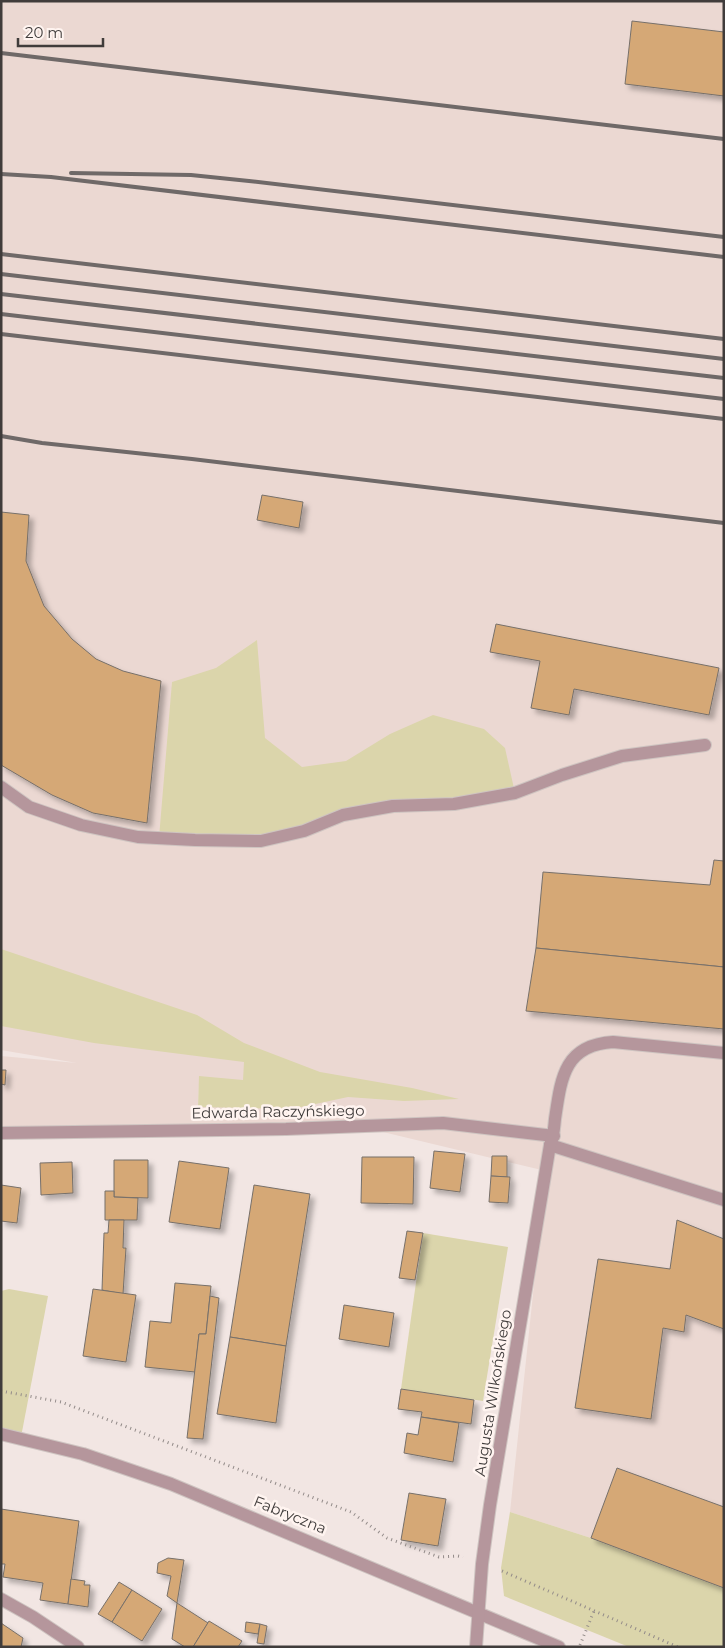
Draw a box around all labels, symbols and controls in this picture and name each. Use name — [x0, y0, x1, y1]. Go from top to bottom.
scale bar — [18, 15, 102, 47]
text: 20 m — [25, 23, 63, 42]
street label: Edwarda Raczyńskiego — [191, 1100, 365, 1123]
street label: Augusta Wilkońskiego — [470, 1308, 515, 1478]
street label: Fabryczna — [251, 1491, 329, 1538]

